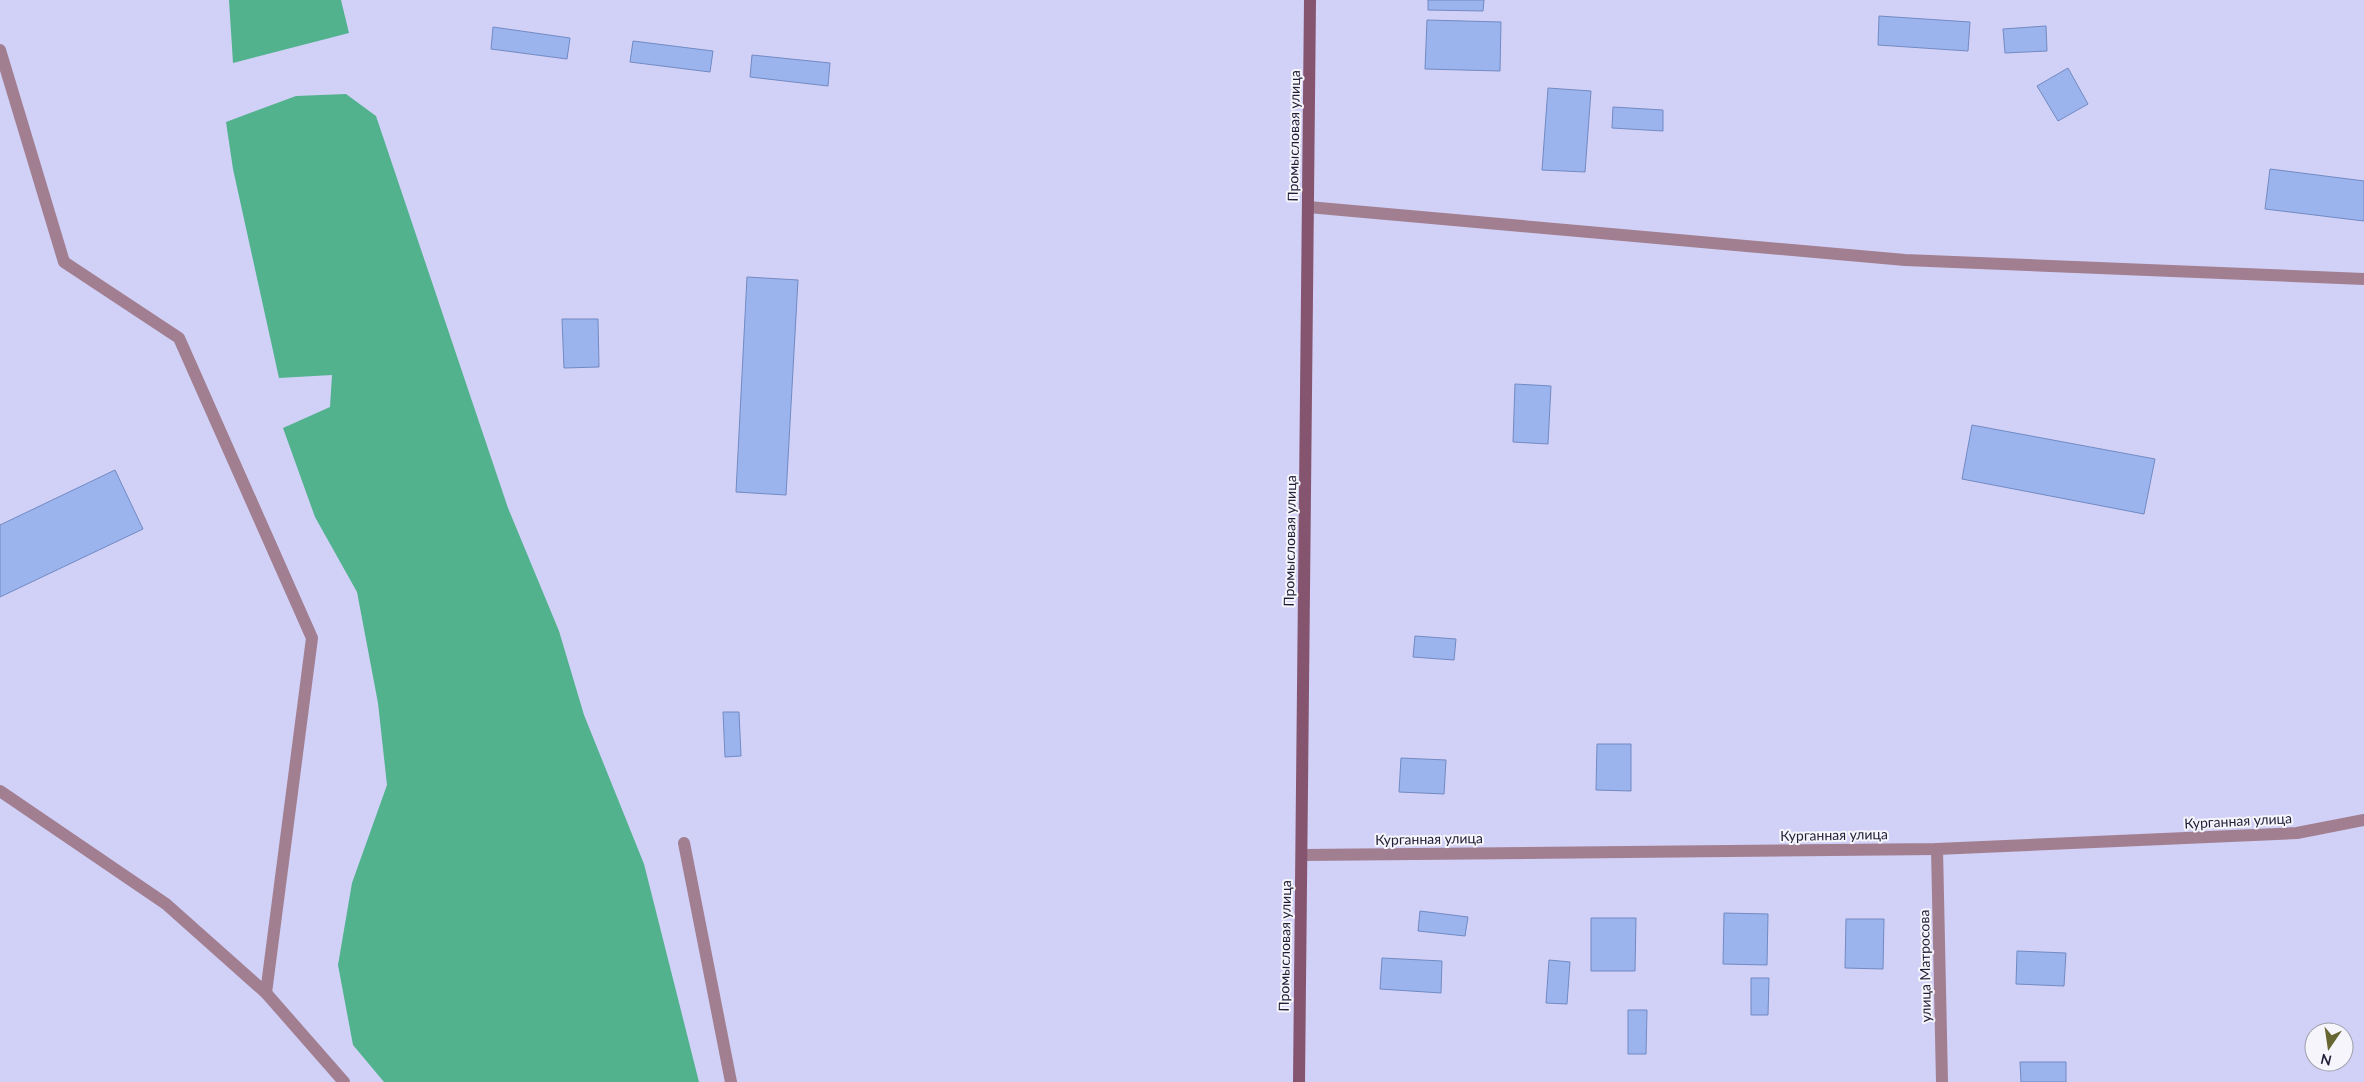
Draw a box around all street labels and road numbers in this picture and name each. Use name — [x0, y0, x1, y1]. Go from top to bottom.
street label: Промысловая улица — [1284, 70, 1303, 202]
street label: Промысловая улица — [1280, 475, 1299, 607]
street label: Курганная улица — [2184, 809, 2292, 832]
street label: Курганная улица — [1780, 825, 1888, 844]
street label: Курганная улица — [1375, 829, 1483, 848]
street label: Промысловая улица — [1275, 880, 1294, 1012]
street label: улица Матросова — [1915, 909, 1934, 1022]

